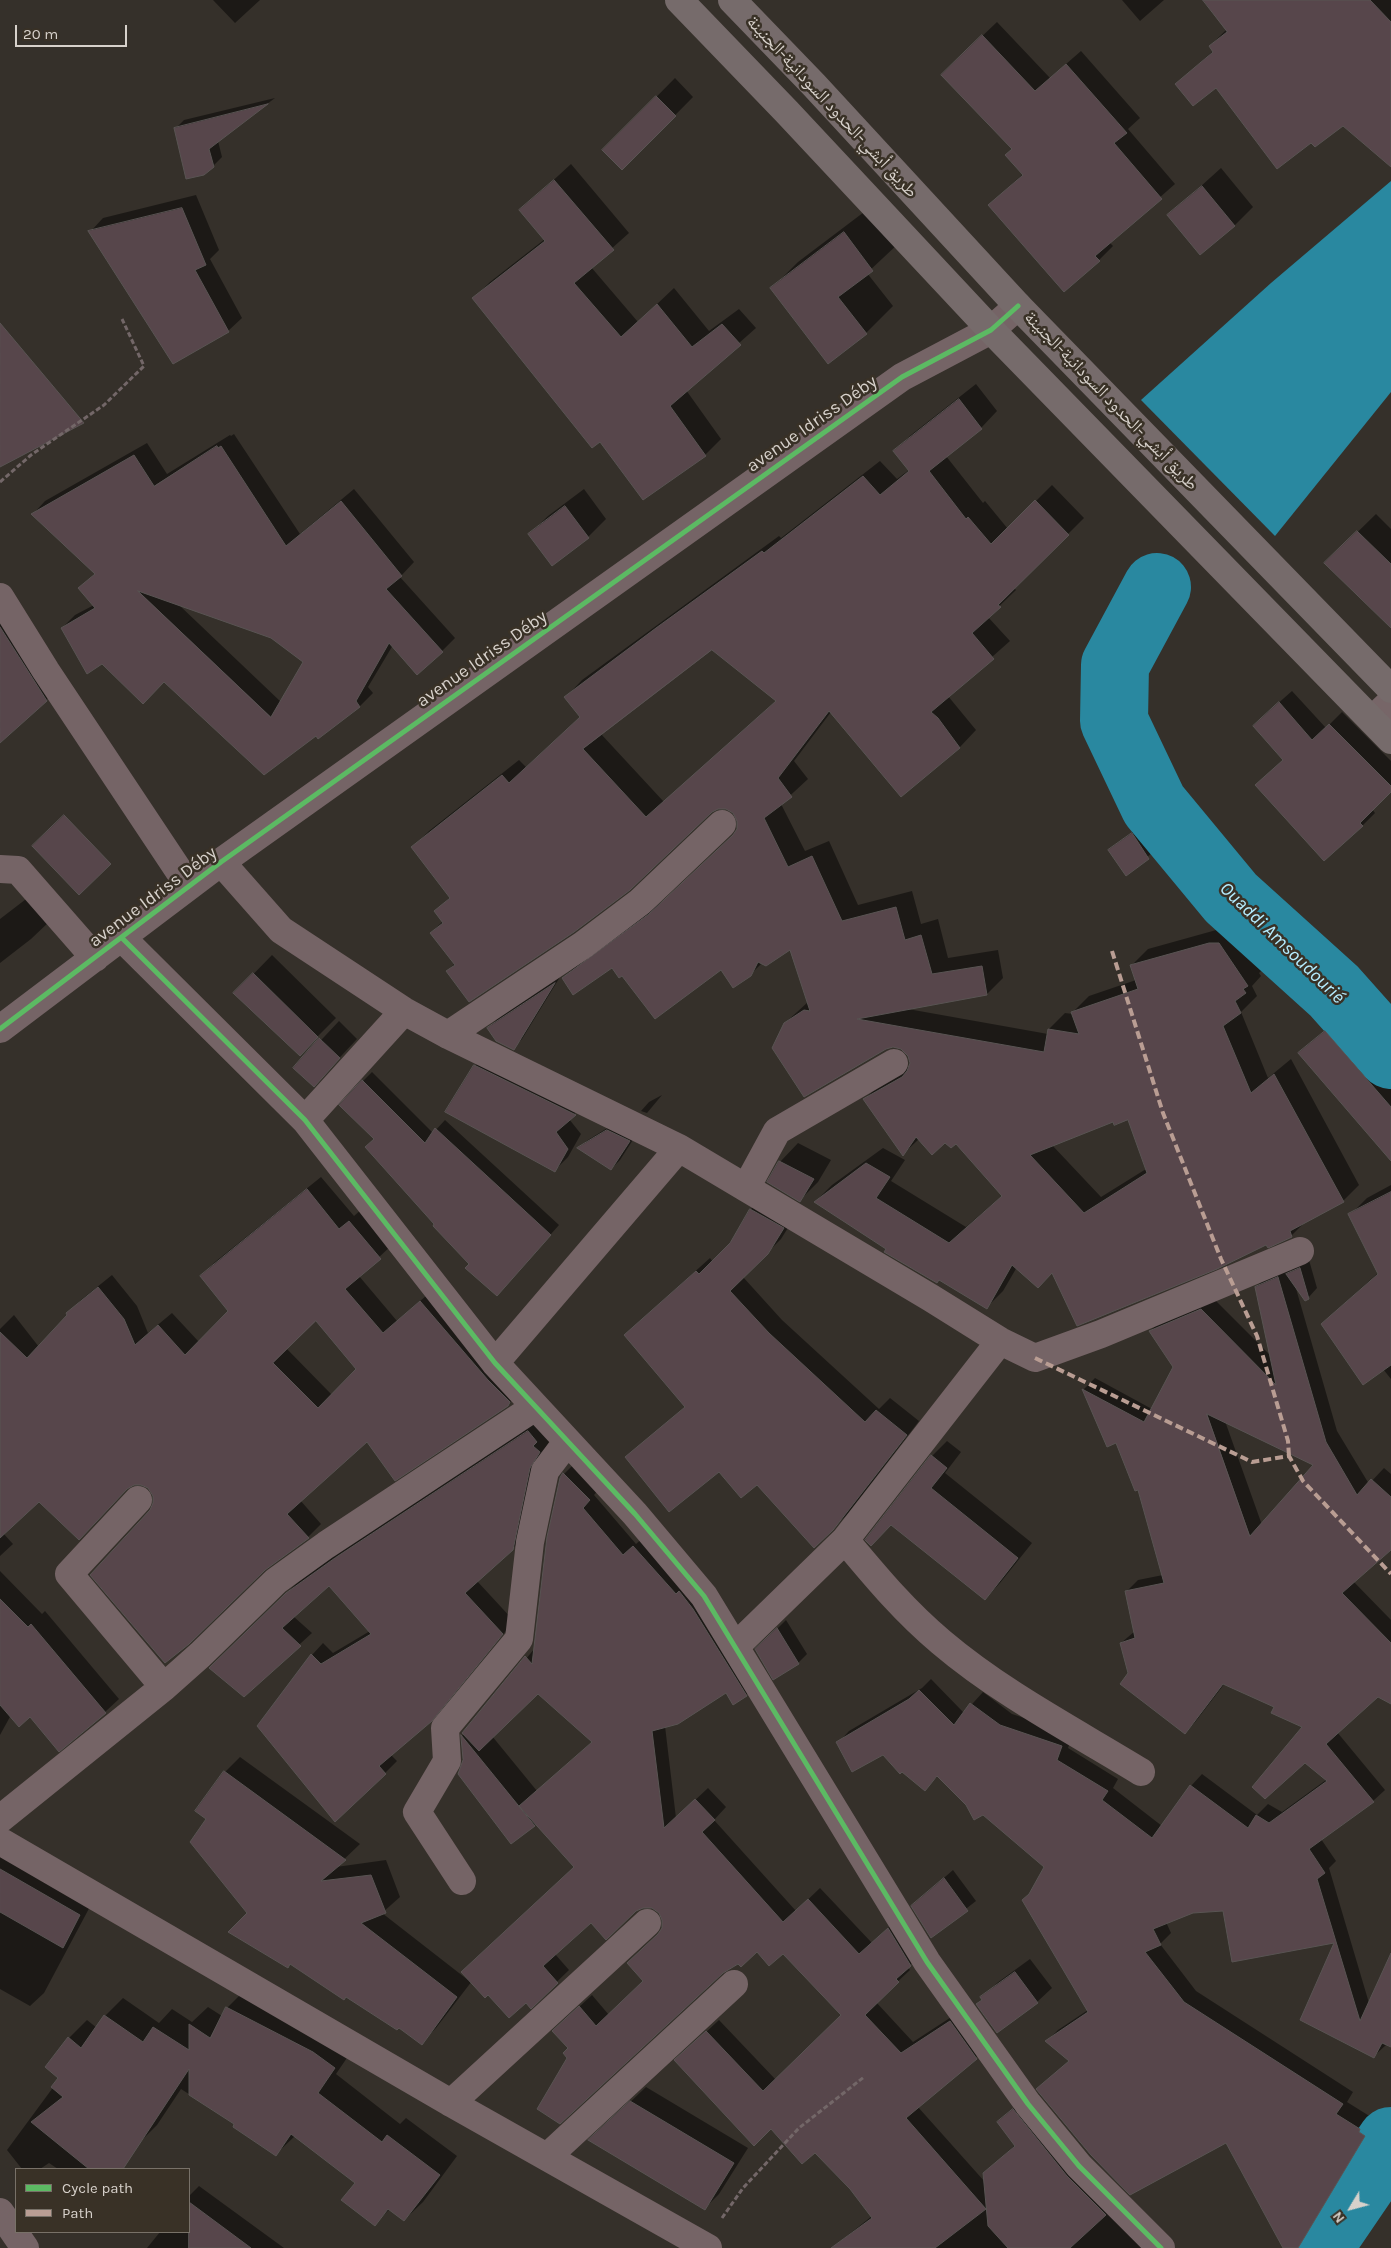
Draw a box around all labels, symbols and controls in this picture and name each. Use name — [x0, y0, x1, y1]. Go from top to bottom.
street label: طريق أبشي-الحدود السودانية-الجنينة — [742, 12, 922, 202]
scale bar — [18, 15, 130, 47]
text: 20 m — [23, 25, 58, 43]
street label: طريق أبشي-الحدود السودانية-الجنينة — [1020, 307, 1202, 495]
street label: avenue Idriss Déby — [743, 371, 881, 477]
street label: avenue Idriss Déby — [413, 606, 551, 712]
street label: avenue Idriss Déby — [85, 842, 221, 952]
water label: Ouaddi Amsoudourié — [1215, 877, 1349, 1009]
legend — [15, 2168, 190, 2233]
text: Cycle path — [62, 2179, 133, 2197]
north arrow — [1326, 2183, 1376, 2233]
text: Path — [62, 2204, 93, 2222]
text: N — [1329, 2208, 1348, 2226]

